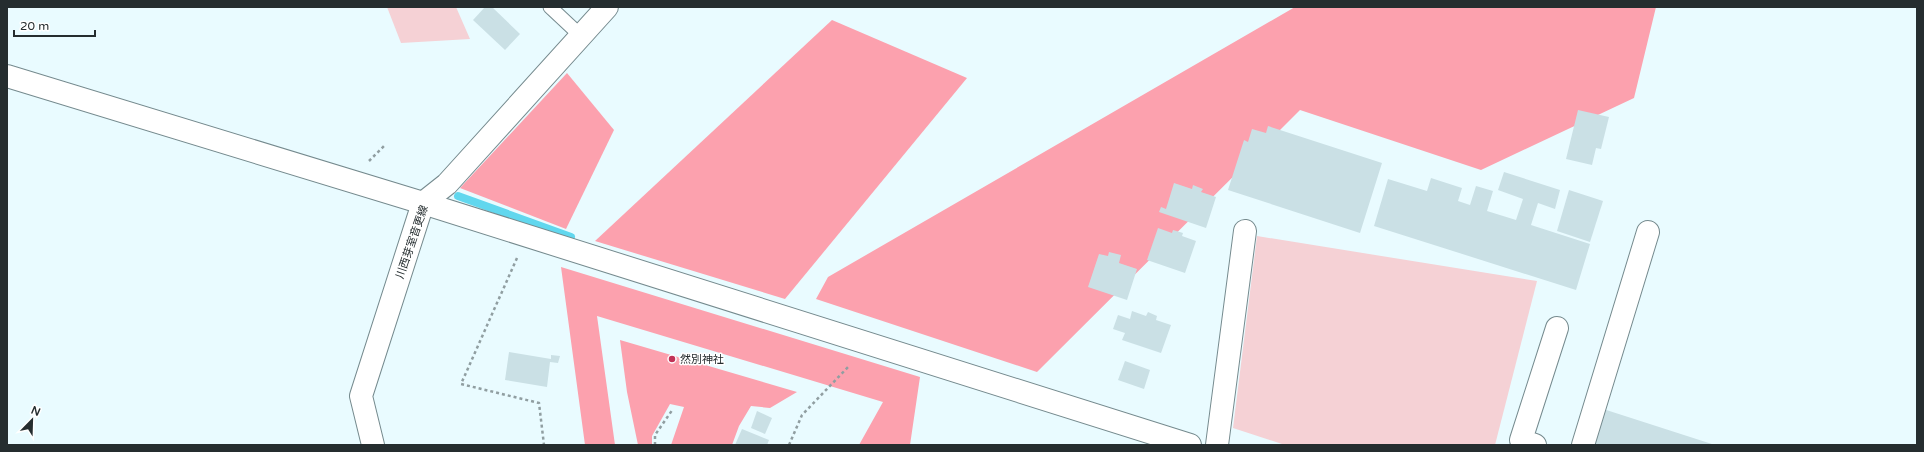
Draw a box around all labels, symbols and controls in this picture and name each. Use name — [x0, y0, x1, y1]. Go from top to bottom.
scale bar — [14, 12, 95, 38]
text: 20 m — [20, 19, 49, 33]
street label: 川西芽室音更線 — [393, 203, 431, 281]
place label: 然別神社 — [680, 353, 724, 366]
marker: 然別神社 — [667, 354, 677, 364]
north arrow — [12, 400, 52, 440]
text: N — [29, 404, 42, 419]

